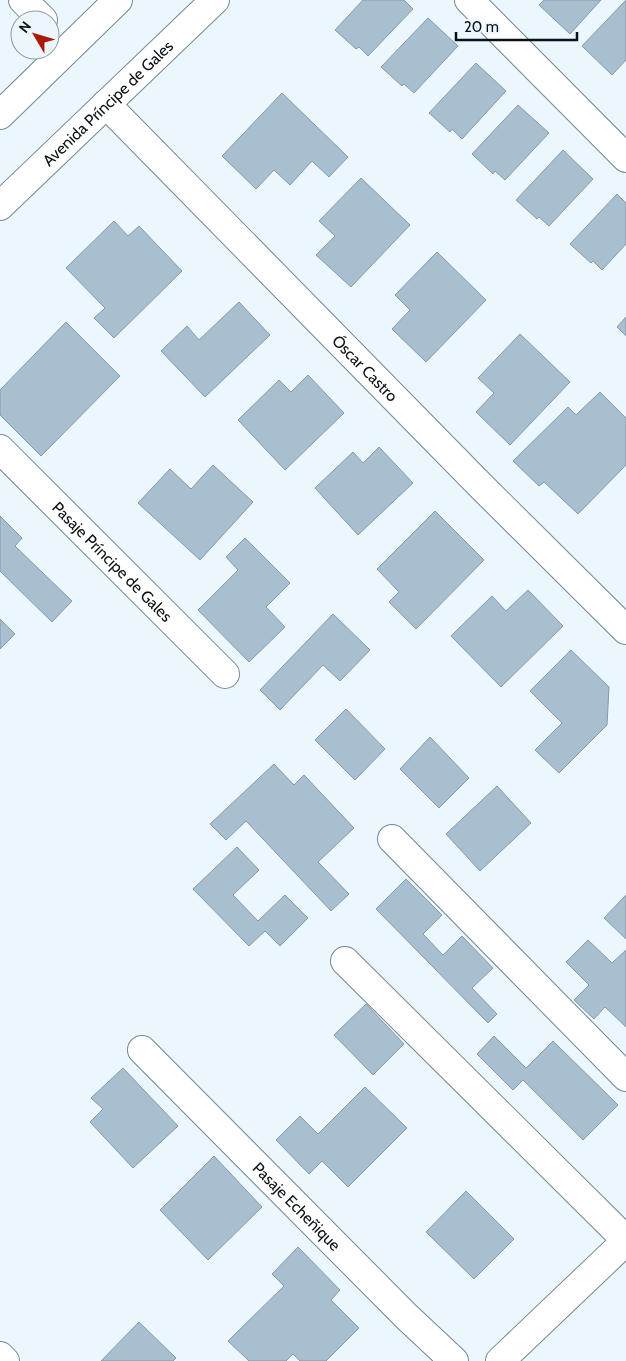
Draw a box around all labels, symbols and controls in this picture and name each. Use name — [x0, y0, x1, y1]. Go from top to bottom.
north arrow — [10, 10, 60, 60]
scale bar — [456, 10, 577, 42]
text: N — [15, 18, 35, 36]
text: 20 m — [464, 18, 499, 36]
street label: Avenida Príncipe de Gales — [38, 36, 177, 170]
street label: Óscar Castro — [328, 331, 402, 405]
street label: Pasaje Príncipe de Gales — [49, 498, 177, 626]
street label: Pasaje Echeñique — [249, 1158, 345, 1254]

